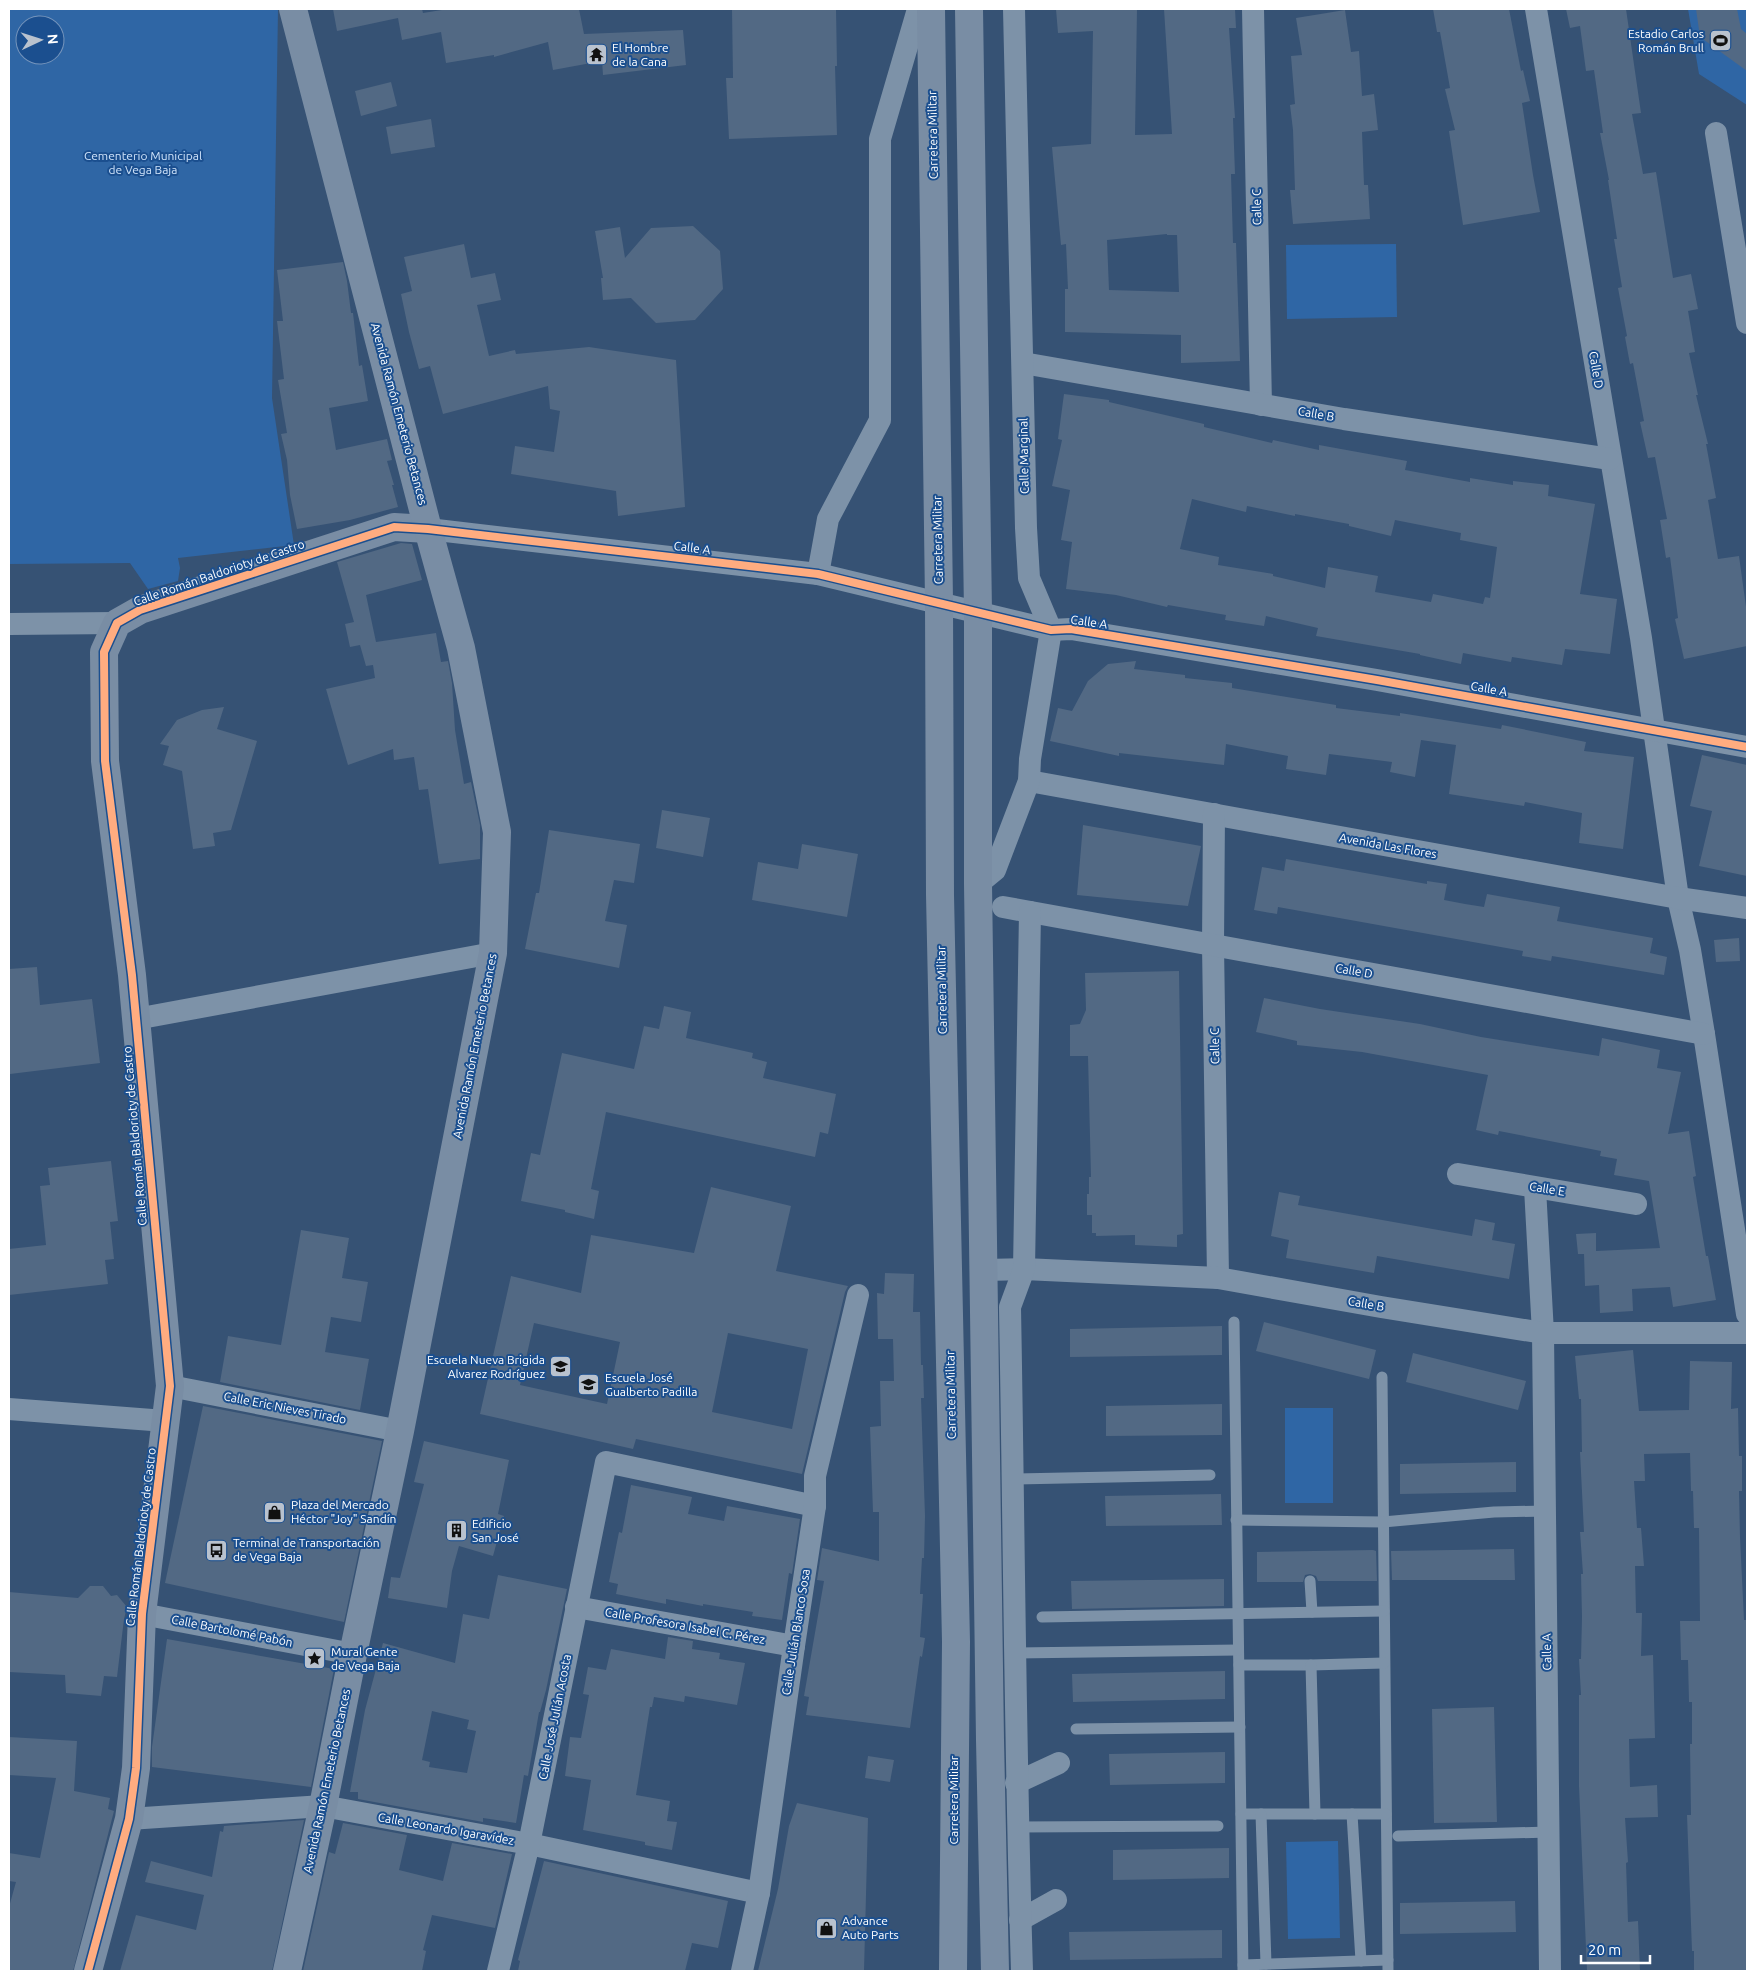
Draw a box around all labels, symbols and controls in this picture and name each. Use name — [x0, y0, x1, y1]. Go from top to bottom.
north arrow — [15, 15, 65, 65]
place label: Estadio Carlos Román Brull — [1628, 27, 1704, 54]
sports icon: Estadio Carlos Román Brull — [1708, 29, 1732, 53]
text: N — [45, 33, 61, 45]
place label: El Hombre de la Cana — [612, 41, 669, 68]
temple icon: El Hombre de la Cana — [584, 43, 608, 67]
street label: Carretera Militar — [925, 90, 940, 180]
park label: Cementerio Municipal de Vega Baja — [84, 149, 202, 176]
street label: Calle C — [1250, 188, 1263, 225]
street label: Avenida Ramón Emeterio Betances — [369, 321, 430, 506]
street label: Calle D — [1587, 350, 1606, 390]
street label: Calle B — [1297, 404, 1335, 423]
street label: Calle Marginal — [1016, 418, 1031, 494]
street label: Carretera Militar — [930, 495, 945, 585]
street label: Calle Román Baldorioty de Castro — [132, 537, 306, 608]
street label: Calle A — [673, 539, 711, 556]
street label: Calle A — [1070, 612, 1108, 631]
street label: Calle A — [1470, 679, 1509, 698]
street label: Avenida Las Flores — [1338, 831, 1438, 860]
street label: Carretera Militar — [934, 945, 949, 1035]
street label: Avenida Ramón Emeterio Betances — [450, 952, 499, 1139]
street label: Calle D — [1334, 961, 1374, 980]
street label: Calle C — [1208, 1027, 1221, 1064]
street label: Calle Román Baldorioty de Castro — [120, 1046, 149, 1226]
street label: Calle E — [1528, 1179, 1566, 1198]
street label: Calle B — [1347, 1294, 1385, 1313]
street label: Carretera Militar — [943, 1350, 958, 1440]
place label: Escuela Nueva Brigida Alvarez Rodríguez — [427, 1353, 545, 1380]
school or university icon: Escuela Nueva Brigida Alvarez Rodríguez — [549, 1355, 573, 1379]
place label: Escuela José Gualberto Padilla — [605, 1371, 697, 1398]
school or university icon: Escuela José Gualberto Padilla — [577, 1373, 601, 1397]
street label: Calle Eric Nieves Tirado — [223, 1389, 348, 1426]
street label: Calle Román Baldorioty de Castro — [123, 1447, 158, 1627]
place label: Plaza del Mercado Héctor "Joy" Sandín — [291, 1498, 396, 1525]
shop icon: Plaza del Mercado Héctor "Joy" Sandín — [263, 1500, 287, 1524]
place label: Edificio San José — [472, 1517, 519, 1544]
building icon: Edificio San José — [444, 1519, 468, 1543]
place label: Terminal de Transportación de Vega Baja — [233, 1536, 380, 1563]
bus stop icon: Terminal de Transportación de Vega Baja — [205, 1538, 229, 1562]
street label: Calle Julián Blanco Sosa — [779, 1568, 812, 1696]
street label: Calle Profesora Isabel C. Pérez — [604, 1605, 767, 1646]
street label: Calle Bartolomé Pabón — [170, 1612, 294, 1649]
street label: Calle A — [1540, 1633, 1553, 1671]
place label: Mural Gente de Vega Baja — [331, 1645, 400, 1672]
place icon: Mural Gente de Vega Baja — [303, 1647, 327, 1671]
street label: Calle José Julián Acosta — [536, 1653, 573, 1781]
street label: Avenida Ramón Emeterio Betances — [301, 1688, 352, 1874]
street label: Carretera Militar — [947, 1755, 960, 1844]
street label: Calle Leonardo Igaravídez — [377, 1810, 516, 1847]
place label: Advance Auto Parts — [842, 1914, 899, 1941]
shop icon: Advance Auto Parts — [814, 1916, 838, 1940]
scale bar — [1581, 1932, 1650, 1964]
text: 20 m — [1588, 1941, 1621, 1958]

